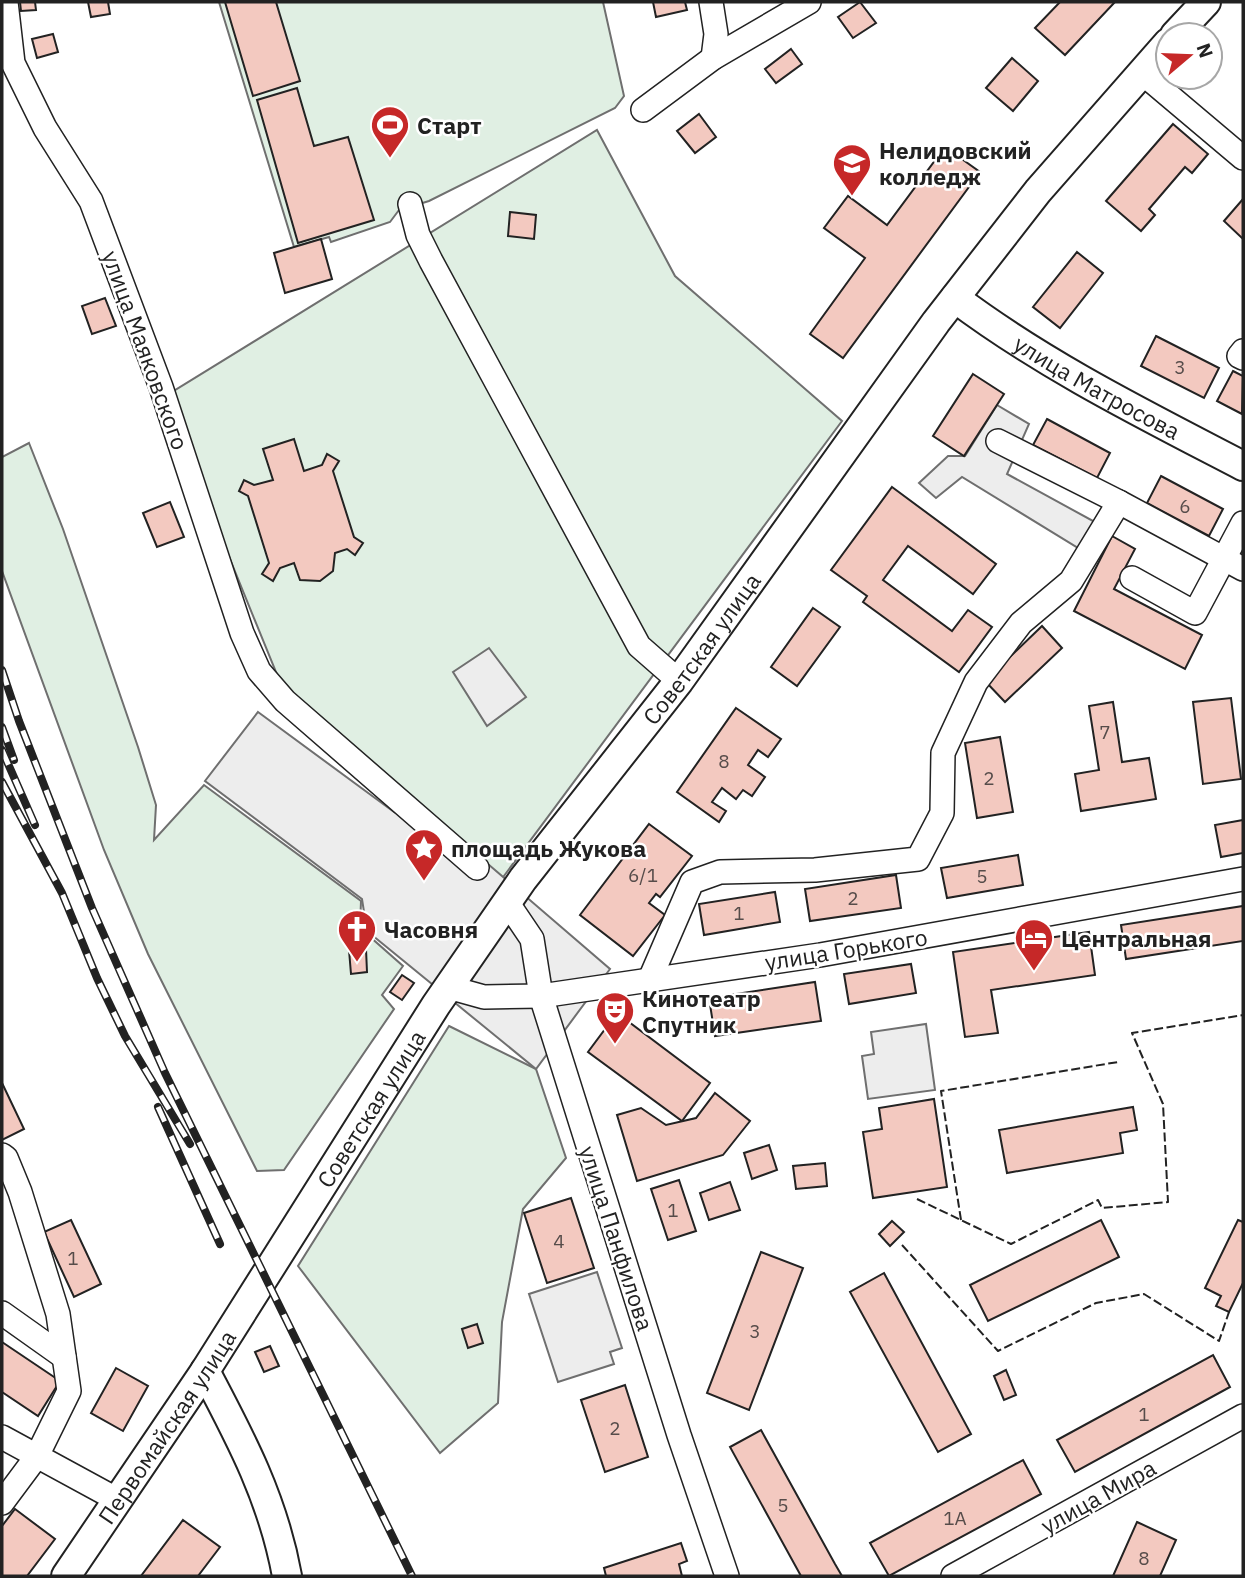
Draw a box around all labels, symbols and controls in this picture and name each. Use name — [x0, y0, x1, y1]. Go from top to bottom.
north arrow — [1154, 21, 1224, 91]
text: N — [1191, 40, 1219, 61]
sports icon: Старт — [369, 104, 411, 159]
place label: Старт — [417, 110, 481, 140]
place label: Нелидовский колледж — [879, 135, 1032, 191]
school or university icon: Нелидовский колледж — [831, 142, 873, 197]
street label: улица Маяковского — [96, 246, 196, 454]
street label: улица Матросова — [1008, 328, 1185, 446]
house number: 3 — [1174, 355, 1186, 379]
house number: 6 — [1179, 494, 1191, 518]
street label: Советская улица — [636, 567, 767, 730]
house number: 7 — [1099, 720, 1111, 744]
house number: 8 — [718, 749, 730, 773]
house number: 2 — [983, 766, 995, 790]
place icon: площадь Жукова — [403, 827, 445, 882]
place label: площадь Жукова — [451, 833, 646, 863]
house number: 6/1 — [628, 863, 658, 887]
house number: 5 — [976, 864, 988, 888]
house number: 2 — [847, 886, 859, 910]
house number: 1 — [733, 901, 745, 925]
church icon: Часовня — [336, 908, 378, 963]
place label: Часовня — [384, 914, 478, 944]
hotel icon: Центральная — [1013, 917, 1055, 972]
street label: улица Горького — [763, 921, 929, 977]
place label: Центральная — [1061, 923, 1212, 953]
place label: Кинотеатр Спутник — [642, 983, 761, 1039]
theatre icon: Кинотеатр Спутник — [594, 990, 636, 1045]
street label: Советская улица — [310, 1024, 432, 1193]
street label: улица Панфилова — [573, 1142, 661, 1334]
house number: 1 — [667, 1198, 679, 1222]
house number: 4 — [553, 1229, 565, 1253]
house number: 1 — [67, 1246, 79, 1270]
house number: 3 — [749, 1319, 761, 1343]
street label: Первомайская улица — [91, 1324, 242, 1530]
house number: 1 — [1138, 1402, 1150, 1426]
house number: 2 — [609, 1416, 621, 1440]
street label: улица Мира — [1035, 1452, 1161, 1540]
house number: 5 — [777, 1493, 789, 1517]
house number: 1А — [943, 1506, 967, 1530]
house number: 8 — [1138, 1546, 1150, 1570]

